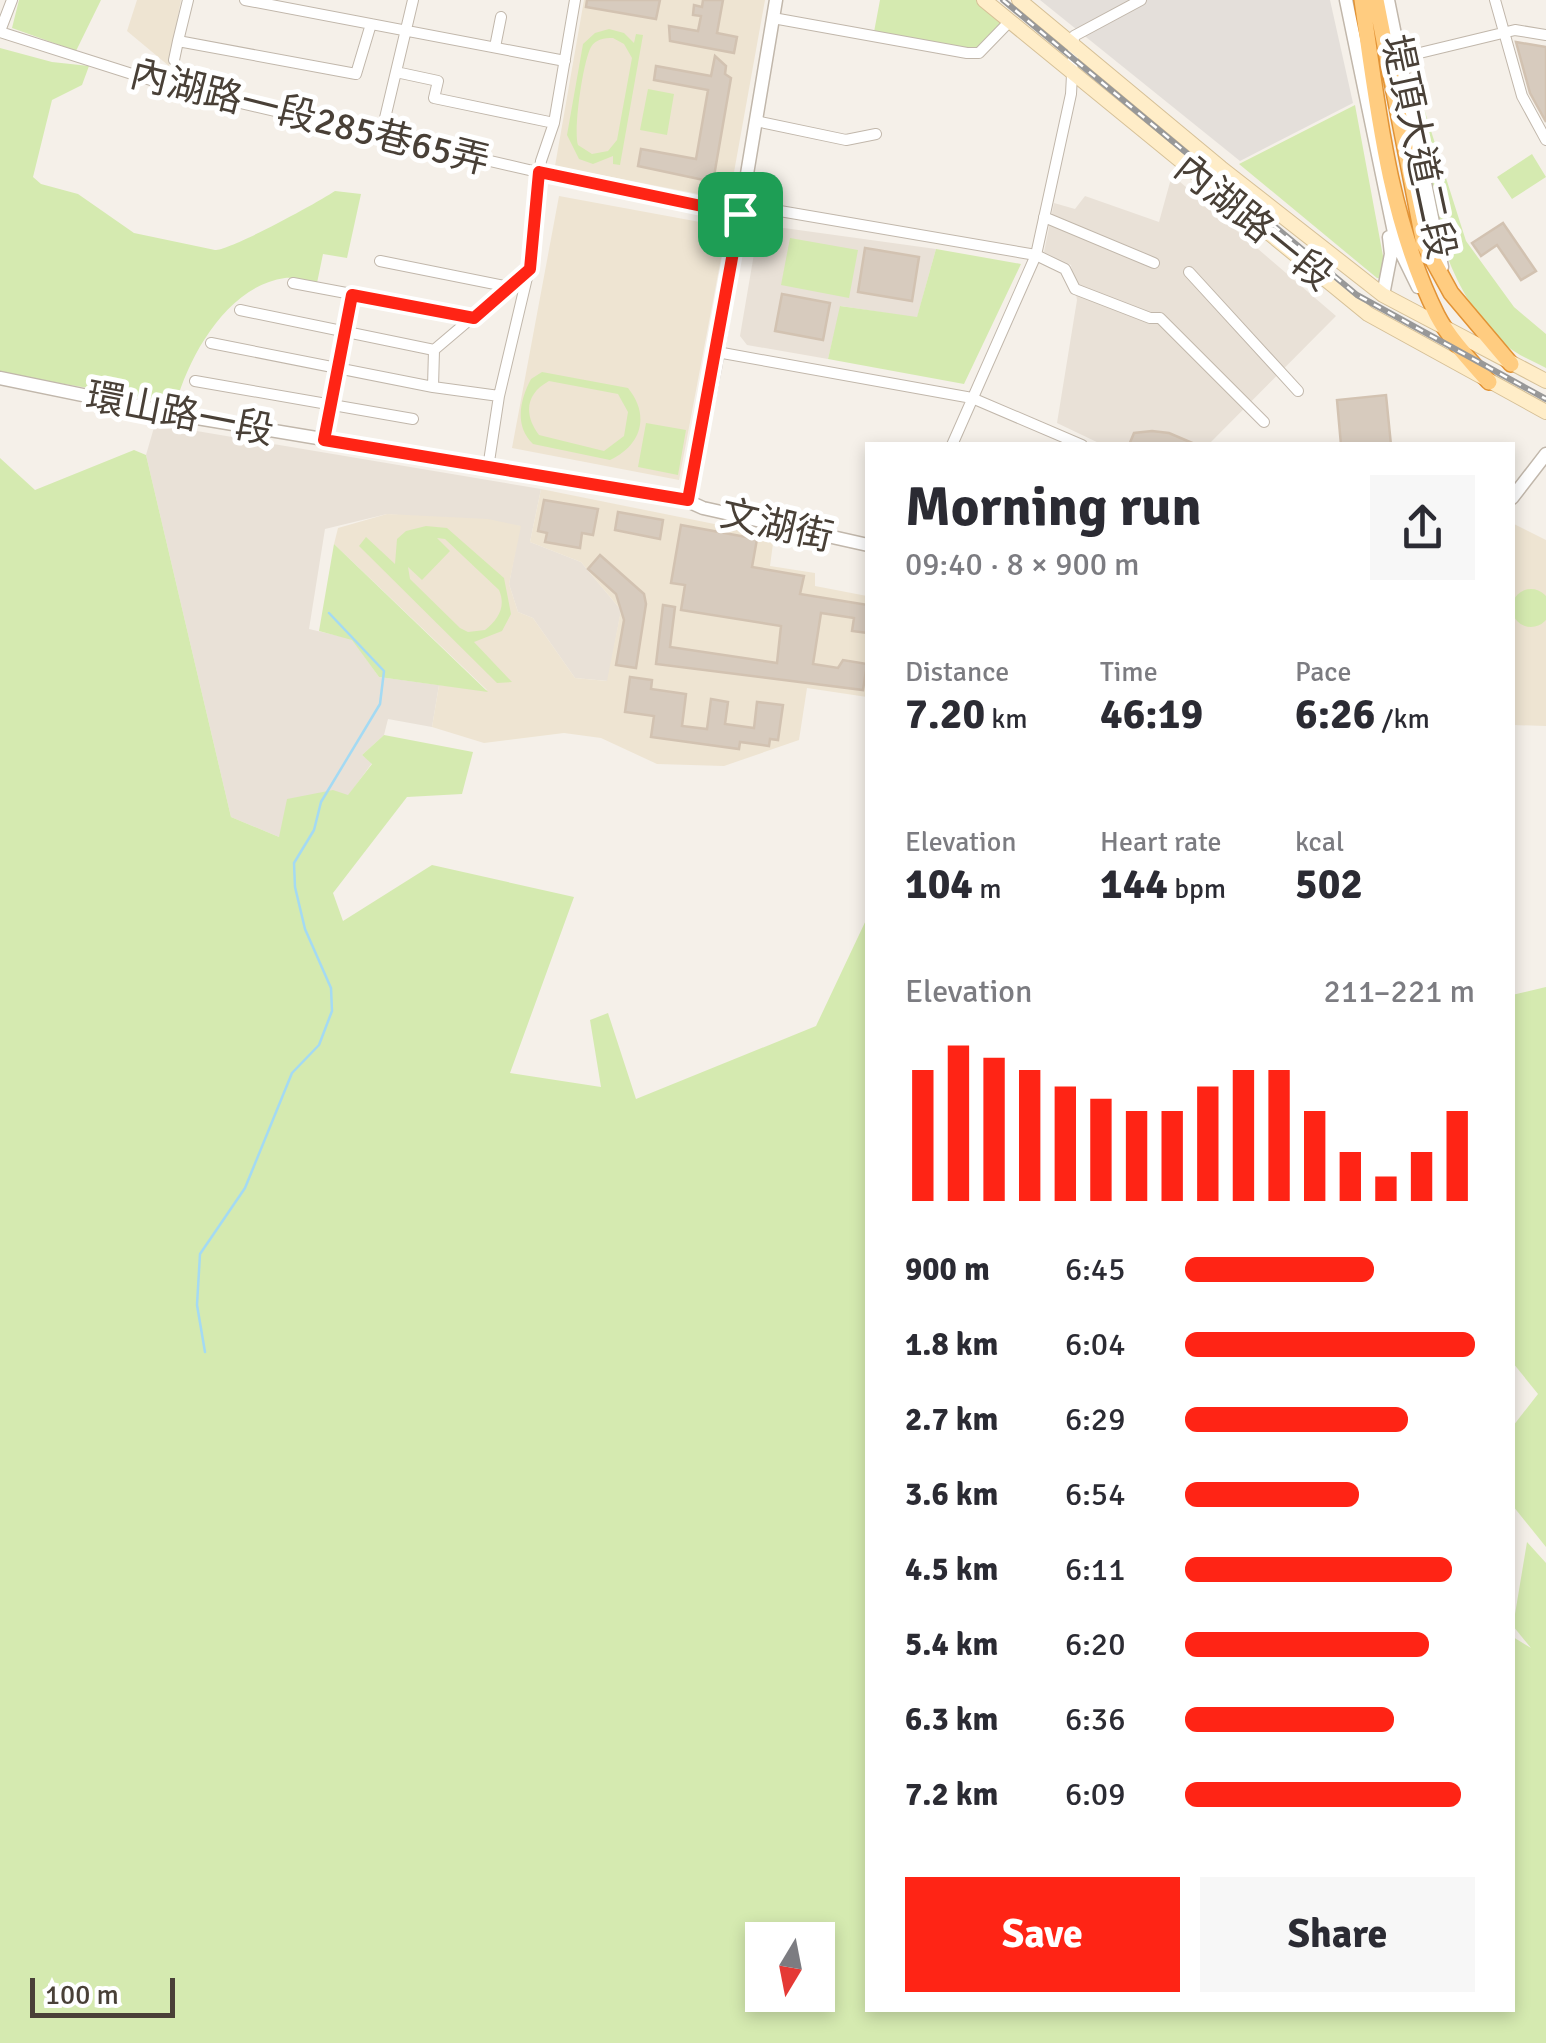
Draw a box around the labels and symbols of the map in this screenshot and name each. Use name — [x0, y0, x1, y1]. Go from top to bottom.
street label: 堤頂大道二段 — [1372, 31, 1465, 264]
street label: 內湖路一段285巷65弄 — [125, 50, 494, 185]
street label: 內湖路一段 — [1165, 144, 1342, 300]
pin — [698, 172, 783, 257]
street label: 環山路一段 — [82, 372, 278, 455]
street label: 文湖街 — [716, 490, 838, 561]
north arrow — [745, 1922, 835, 2012]
scale bar — [30, 1973, 175, 2018]

